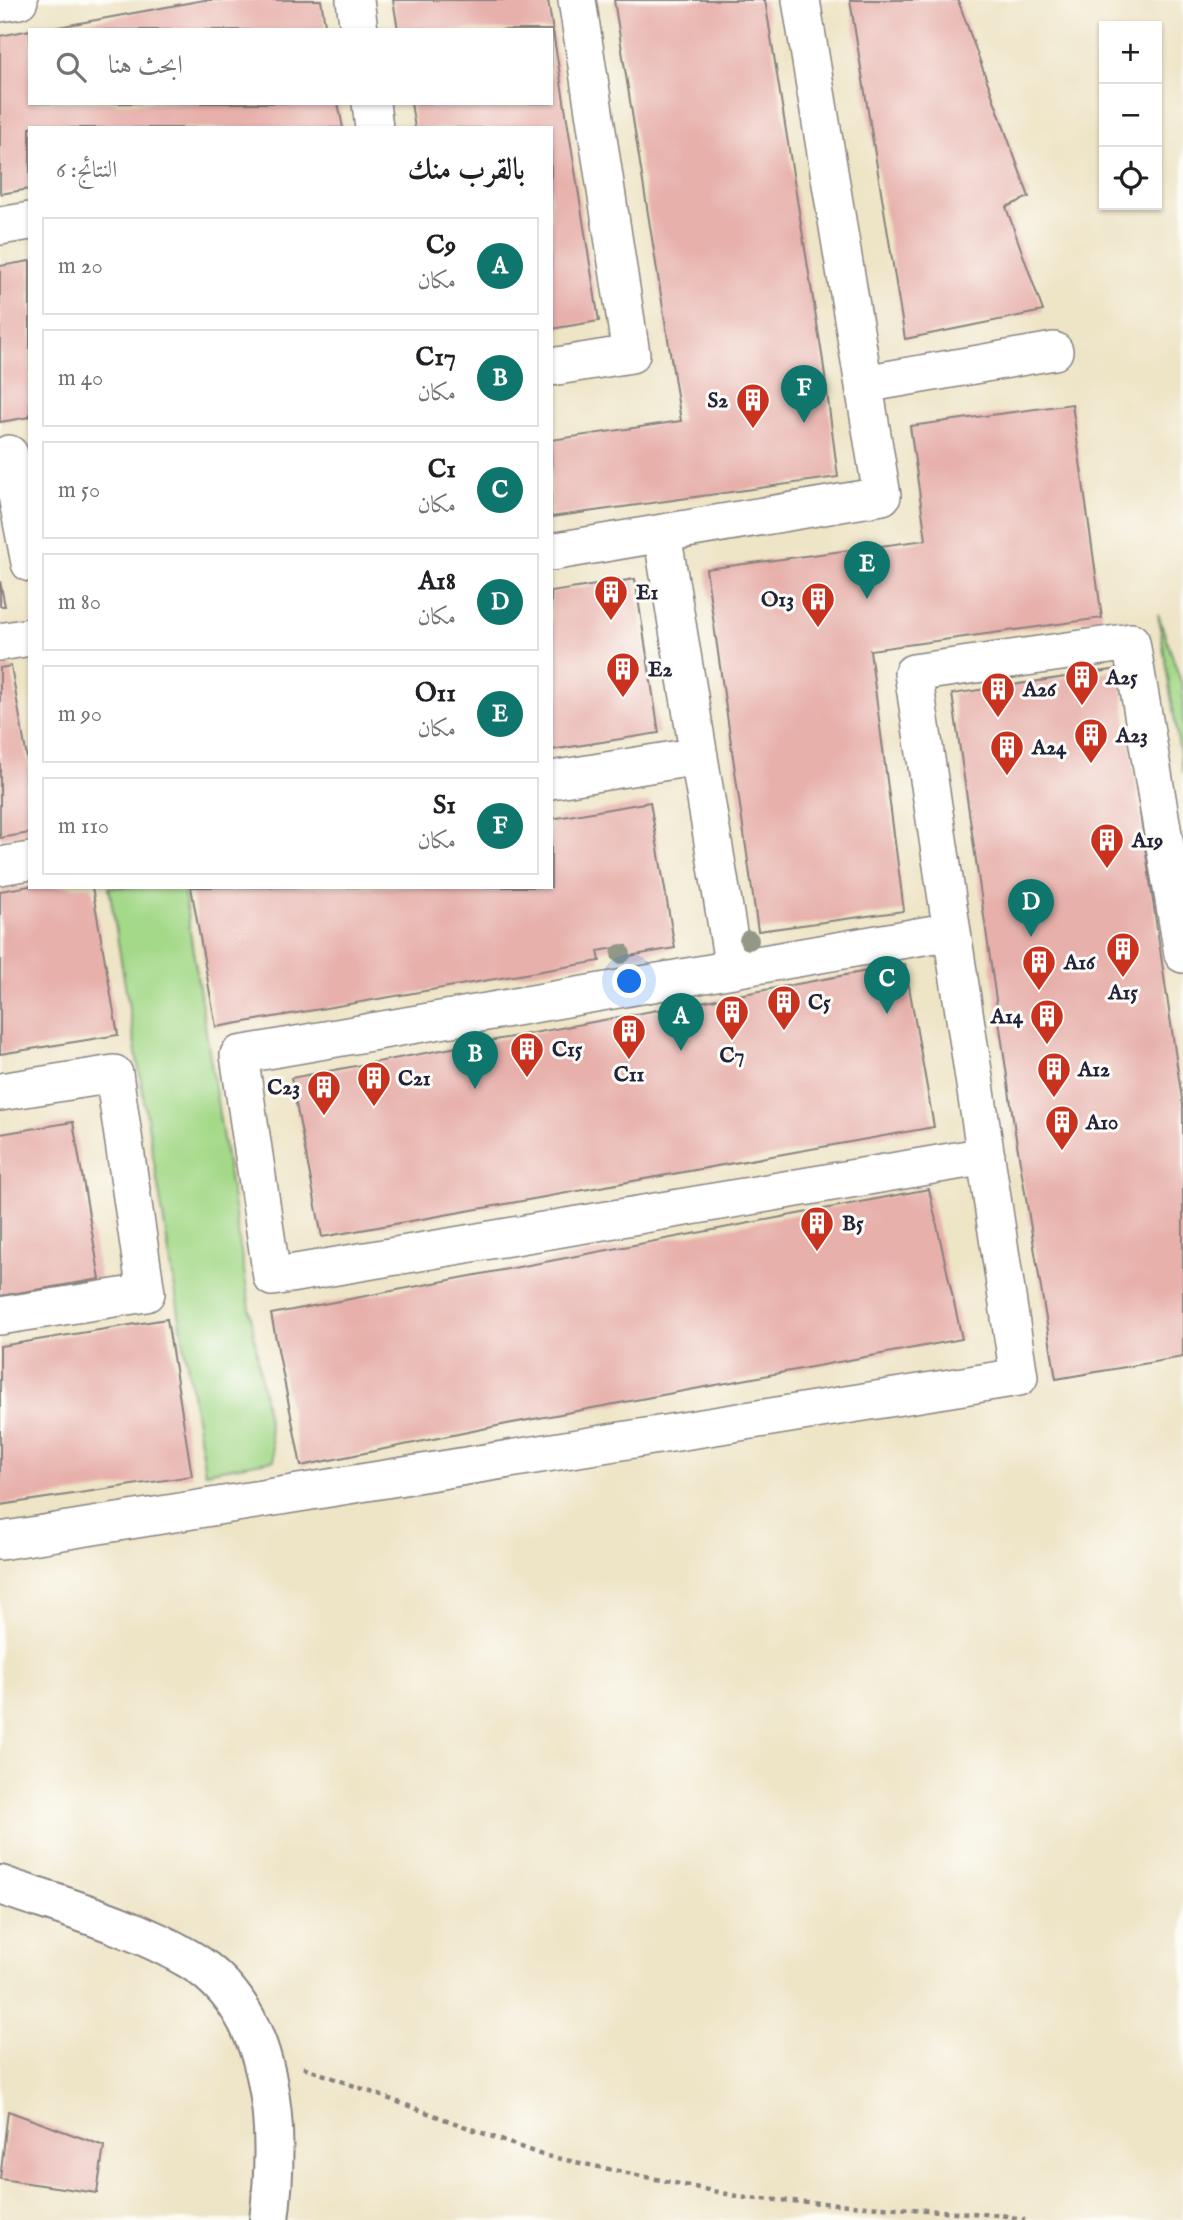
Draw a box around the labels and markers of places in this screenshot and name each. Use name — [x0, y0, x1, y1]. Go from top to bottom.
pin: F — [781, 365, 827, 423]
building icon: S2 — [734, 381, 772, 430]
place label: S2 — [707, 388, 728, 415]
pin: E — [844, 541, 890, 599]
building icon: E1 — [592, 573, 630, 622]
place label: E1 — [636, 580, 659, 607]
building icon: O13 — [799, 580, 837, 629]
place label: O13 — [761, 587, 794, 614]
building icon: E2 — [604, 650, 642, 699]
place label: E2 — [648, 657, 673, 684]
building icon: A25 — [1063, 658, 1101, 707]
place label: A25 — [1105, 665, 1138, 692]
building icon: A26 — [979, 670, 1017, 719]
place label: A26 — [1022, 677, 1057, 704]
building icon: A23 — [1072, 716, 1110, 765]
place label: A23 — [1115, 723, 1148, 750]
building icon: A24 — [988, 728, 1026, 777]
place label: A24 — [1031, 735, 1067, 762]
building icon: A19 — [1088, 821, 1126, 870]
place label: A19 — [1131, 828, 1163, 855]
pin: D — [1008, 879, 1054, 937]
building icon: A15 — [1104, 930, 1142, 979]
building icon: A16 — [1020, 943, 1058, 992]
place label: A16 — [1063, 950, 1096, 977]
pin: C — [864, 956, 910, 1014]
place label: A15 — [1107, 980, 1138, 1007]
building icon: C5 — [765, 983, 803, 1032]
place label: C5 — [808, 990, 831, 1017]
pin: A — [658, 993, 704, 1051]
building icon: C7 — [713, 993, 751, 1042]
building icon: A14 — [1028, 997, 1066, 1046]
place label: A14 — [990, 1004, 1024, 1031]
building icon: C11 — [610, 1012, 648, 1061]
building icon: C15 — [508, 1030, 546, 1079]
pin: B — [452, 1031, 498, 1089]
place label: C15 — [552, 1037, 583, 1064]
place label: C7 — [720, 1043, 745, 1070]
building icon: A12 — [1035, 1050, 1073, 1099]
place label: A12 — [1077, 1057, 1110, 1084]
building icon: C21 — [355, 1059, 393, 1108]
place label: C11 — [614, 1062, 644, 1089]
place label: C21 — [398, 1066, 431, 1093]
building icon: C23 — [305, 1068, 343, 1117]
place label: C23 — [267, 1075, 300, 1102]
building icon: A10 — [1043, 1103, 1081, 1152]
place label: A10 — [1085, 1110, 1118, 1137]
building icon: B5 — [798, 1204, 836, 1253]
place label: B5 — [842, 1211, 864, 1238]

